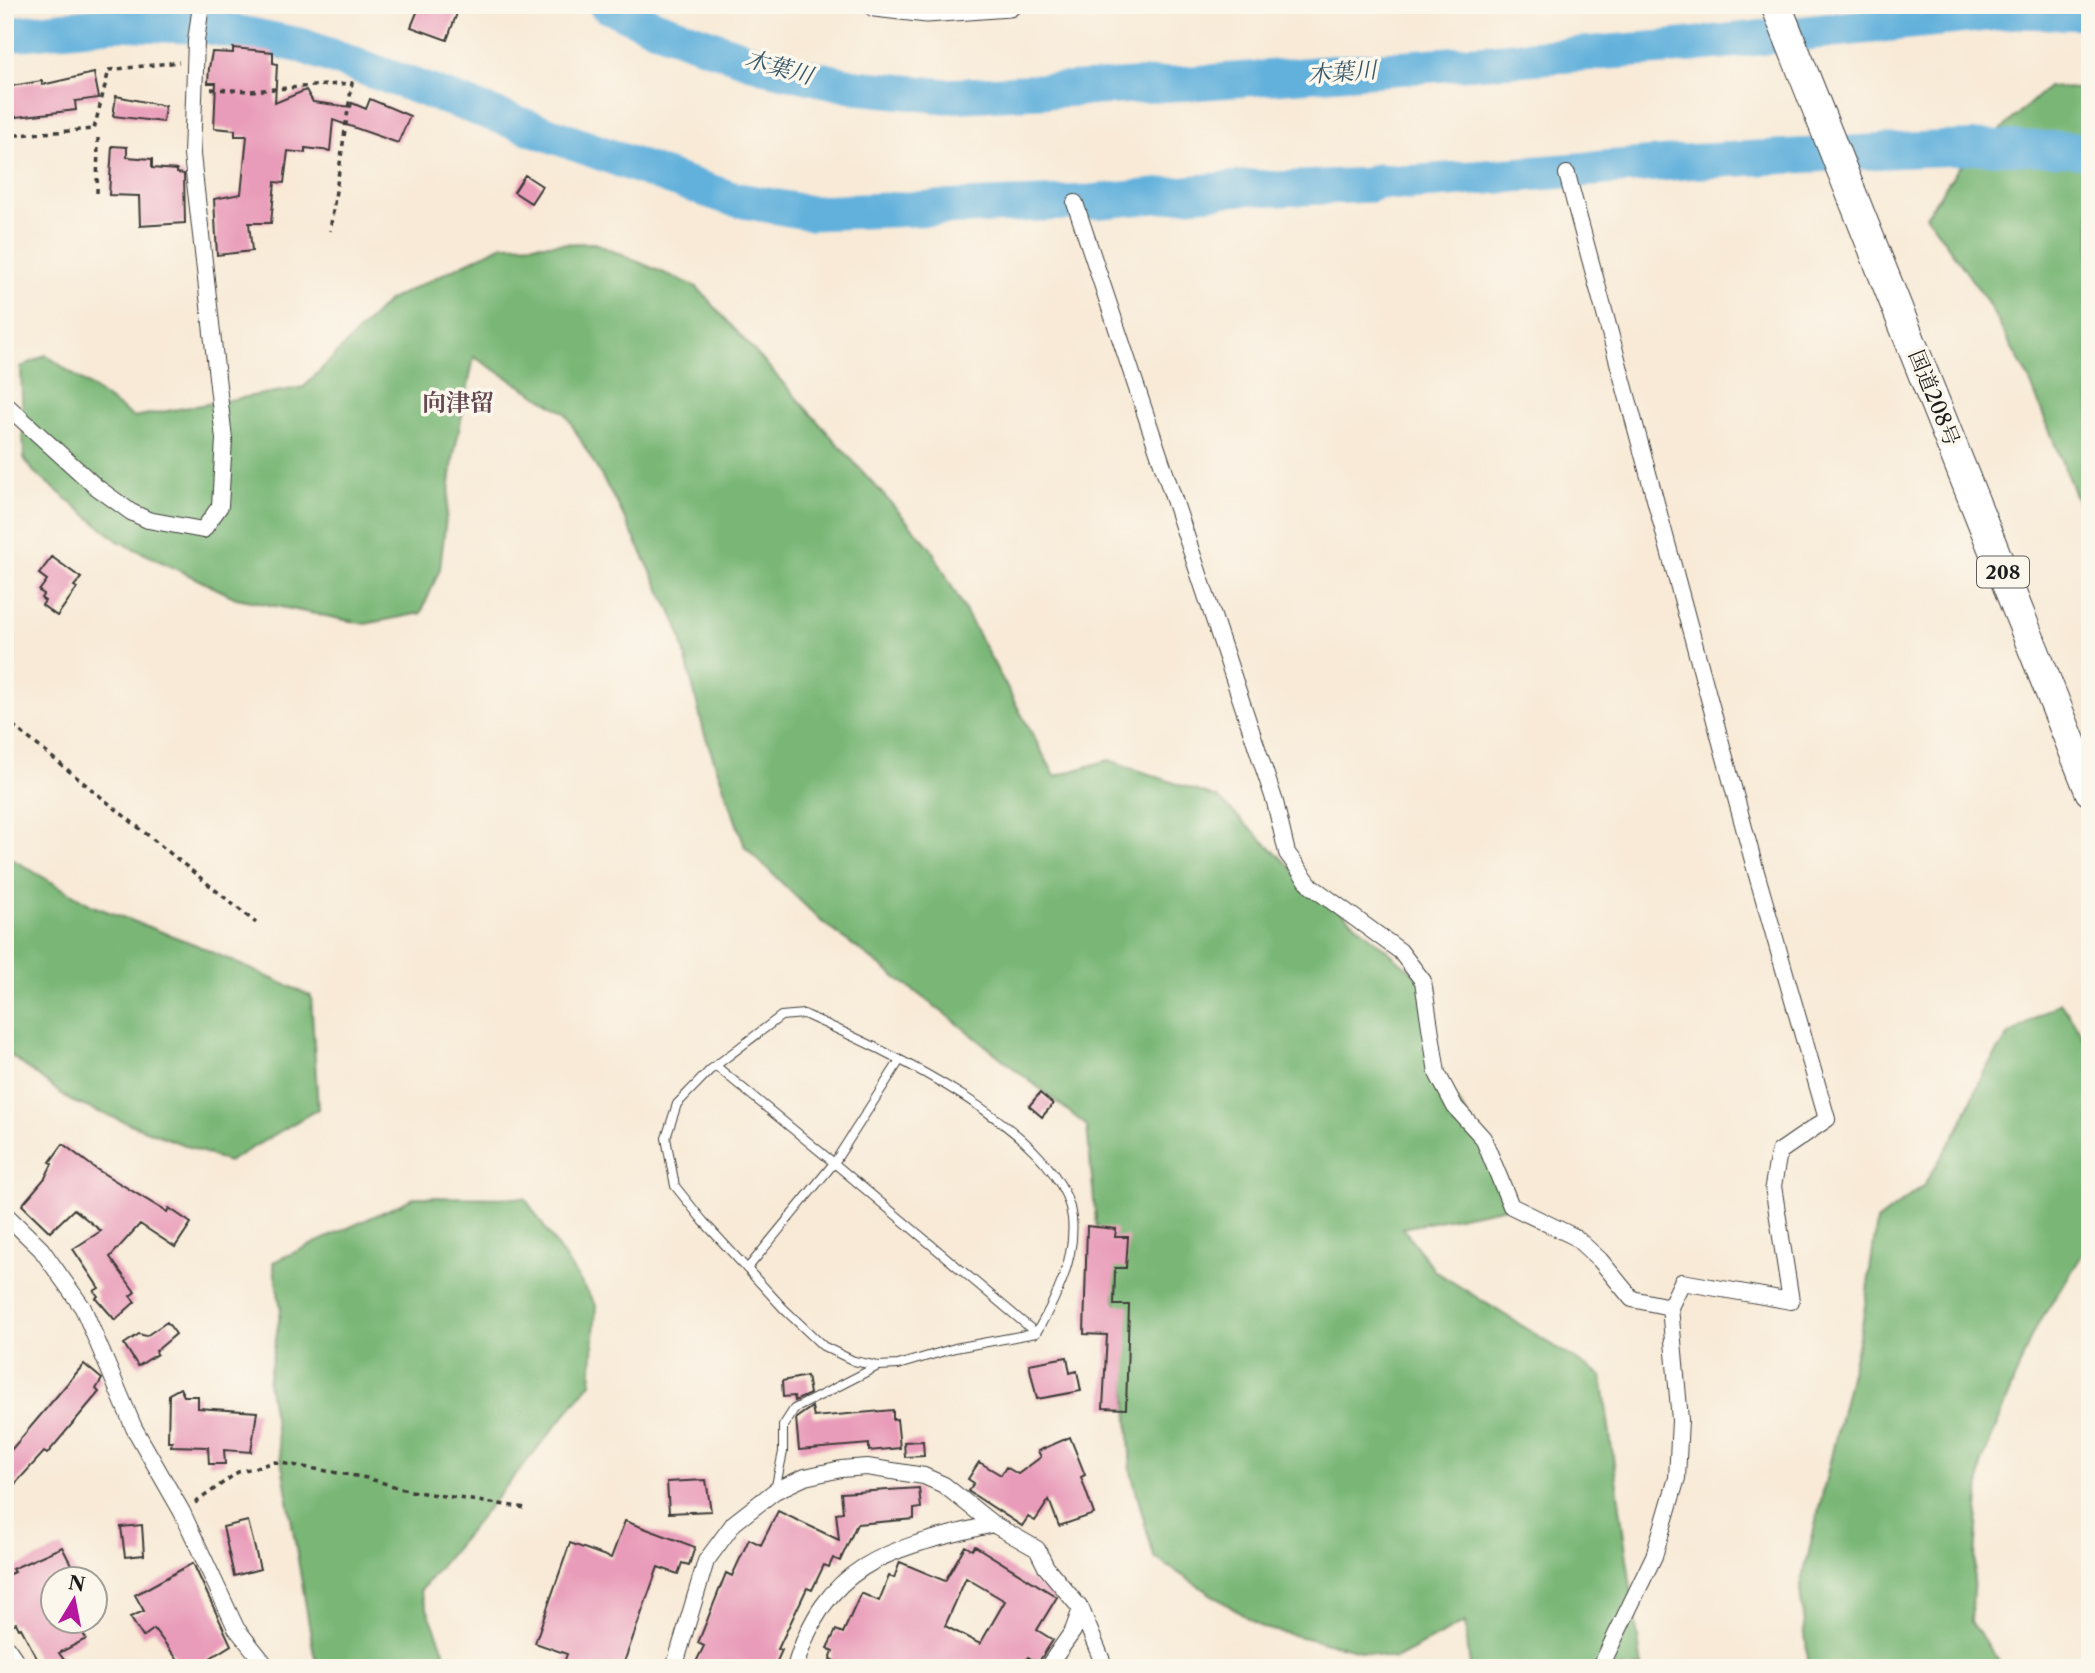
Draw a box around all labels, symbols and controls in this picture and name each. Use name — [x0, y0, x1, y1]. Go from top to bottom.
water label: 木葉川 — [742, 44, 819, 91]
water label: 木葉川 — [1307, 55, 1380, 88]
street label: 国道208号 — [1904, 346, 1965, 449]
district label: 向津留 — [422, 388, 494, 417]
road number: 208 — [1977, 556, 2029, 587]
north arrow — [38, 1564, 108, 1634]
text: N — [67, 1571, 87, 1597]

